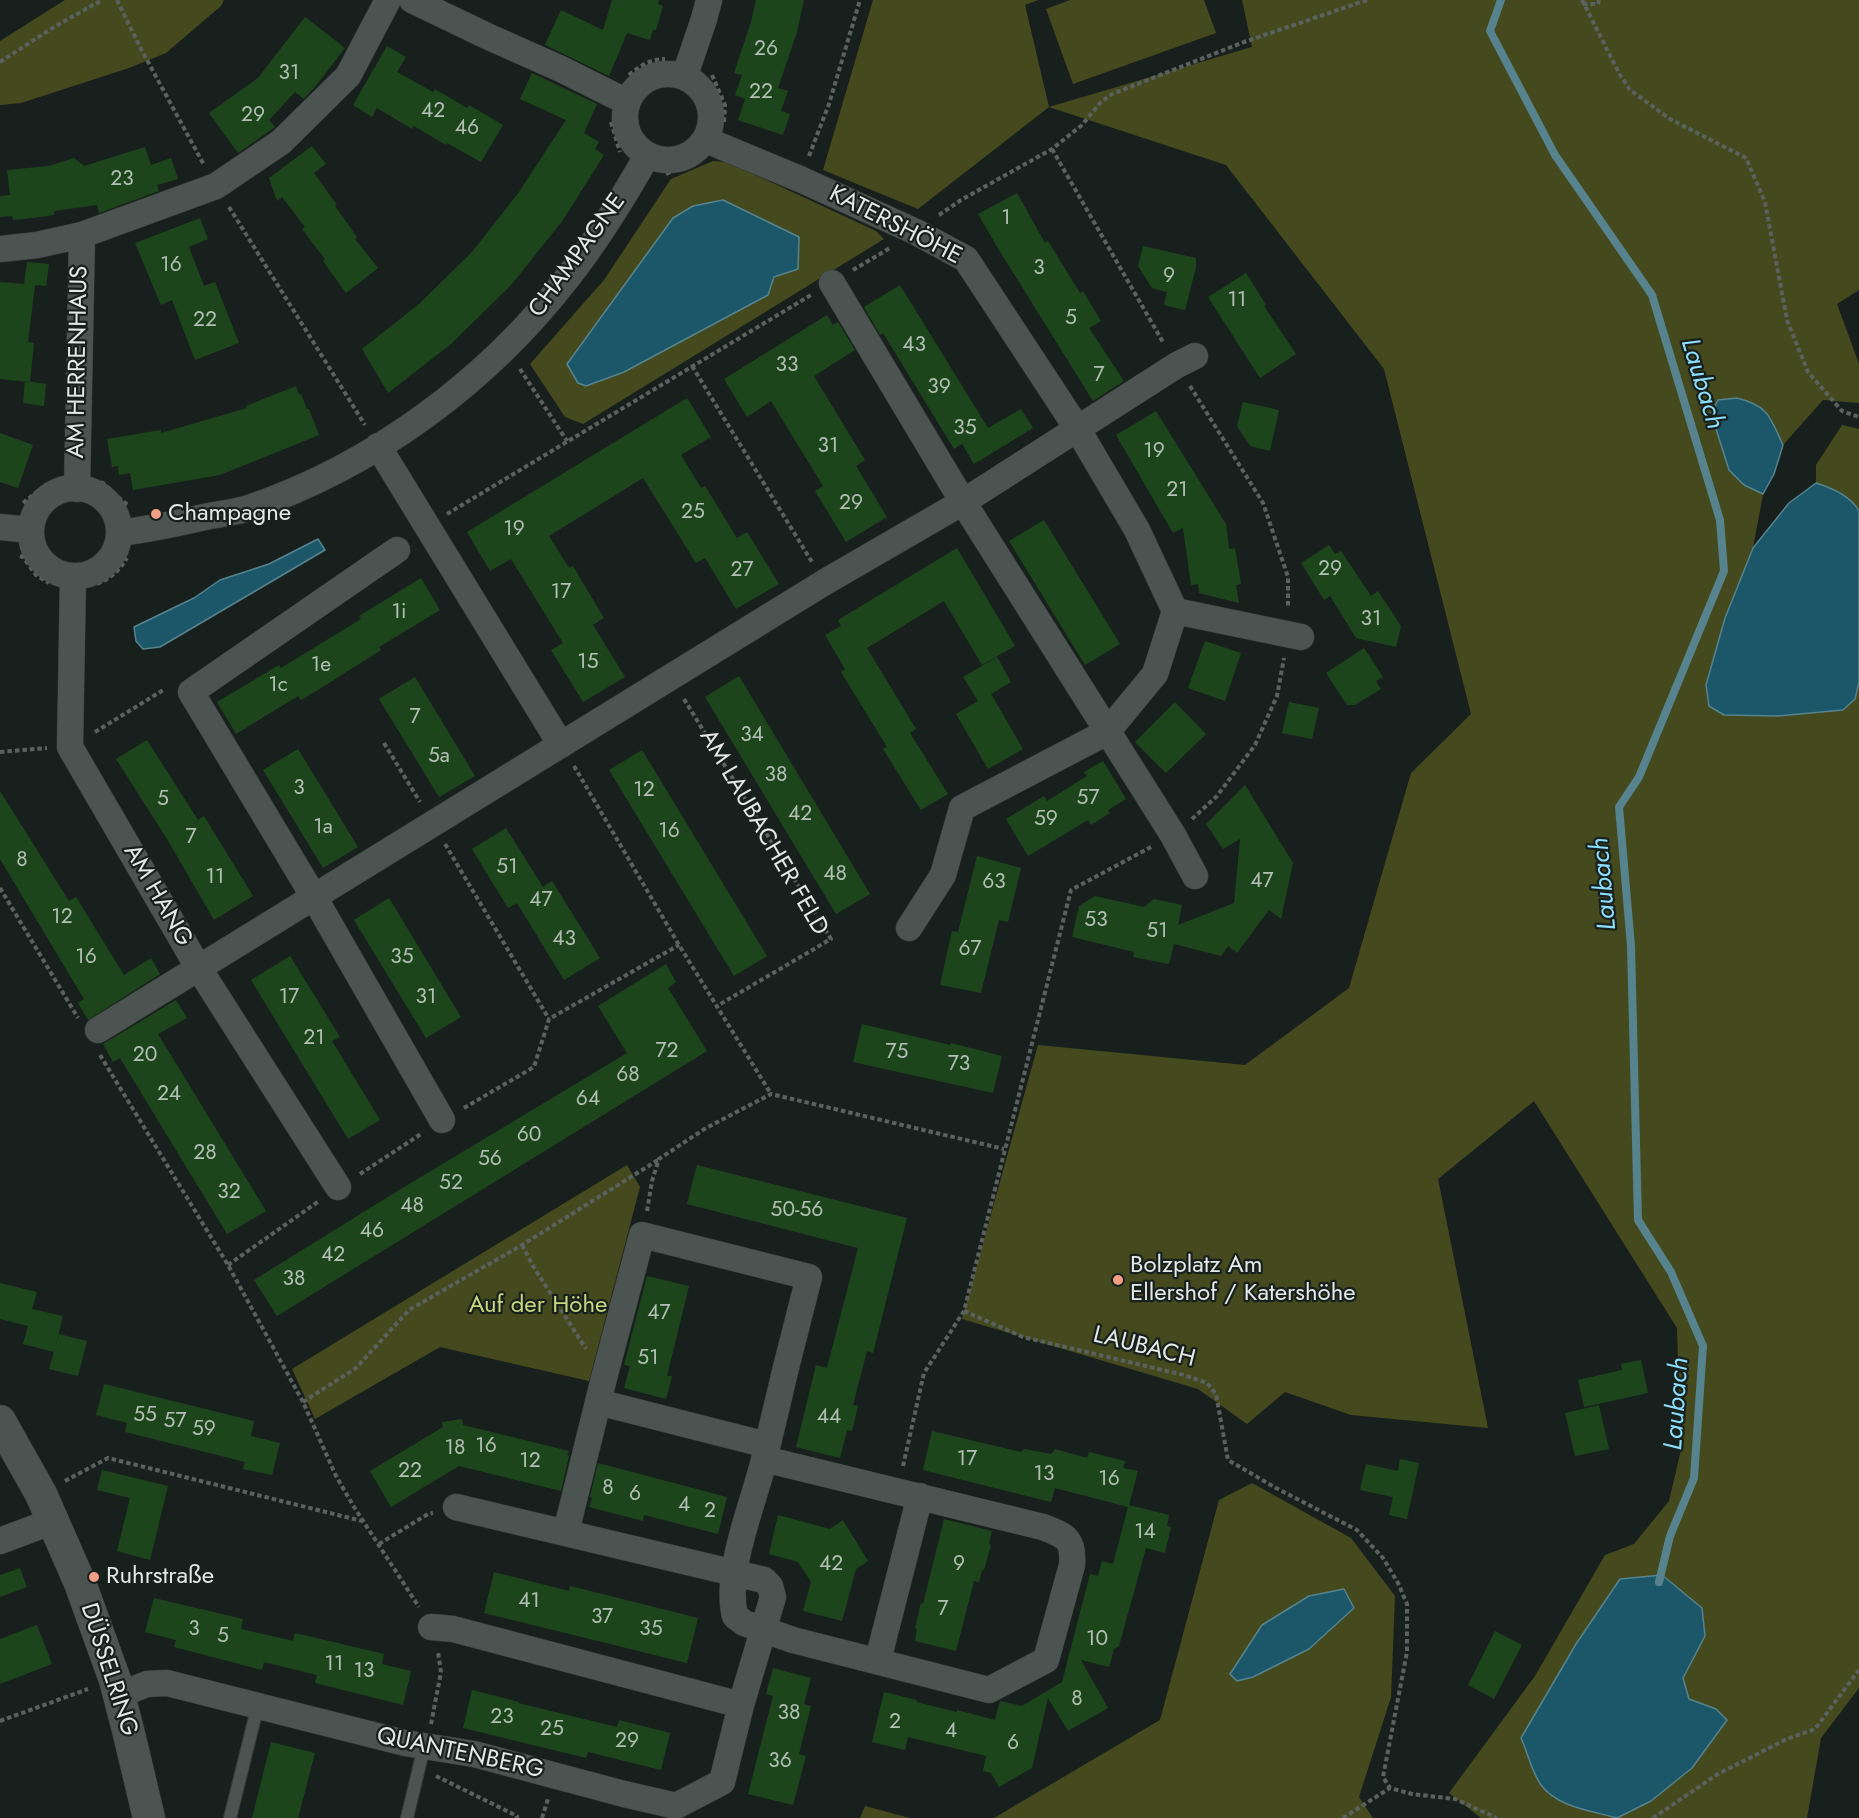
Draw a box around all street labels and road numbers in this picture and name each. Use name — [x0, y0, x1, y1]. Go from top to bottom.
street label: KATERSHÖHE — [824, 180, 966, 272]
street label: CHAMPAGNE — [523, 189, 633, 323]
street label: AM HERRENHAUS — [63, 265, 95, 459]
street label: AM LAUBACHER FELD — [692, 725, 834, 941]
street label: AM HANG — [116, 840, 198, 952]
street label: LAUBACH — [1090, 1321, 1198, 1375]
street label: DÜSSELRING — [73, 1600, 143, 1740]
street label: QUANTENBERG — [374, 1722, 546, 1786]

